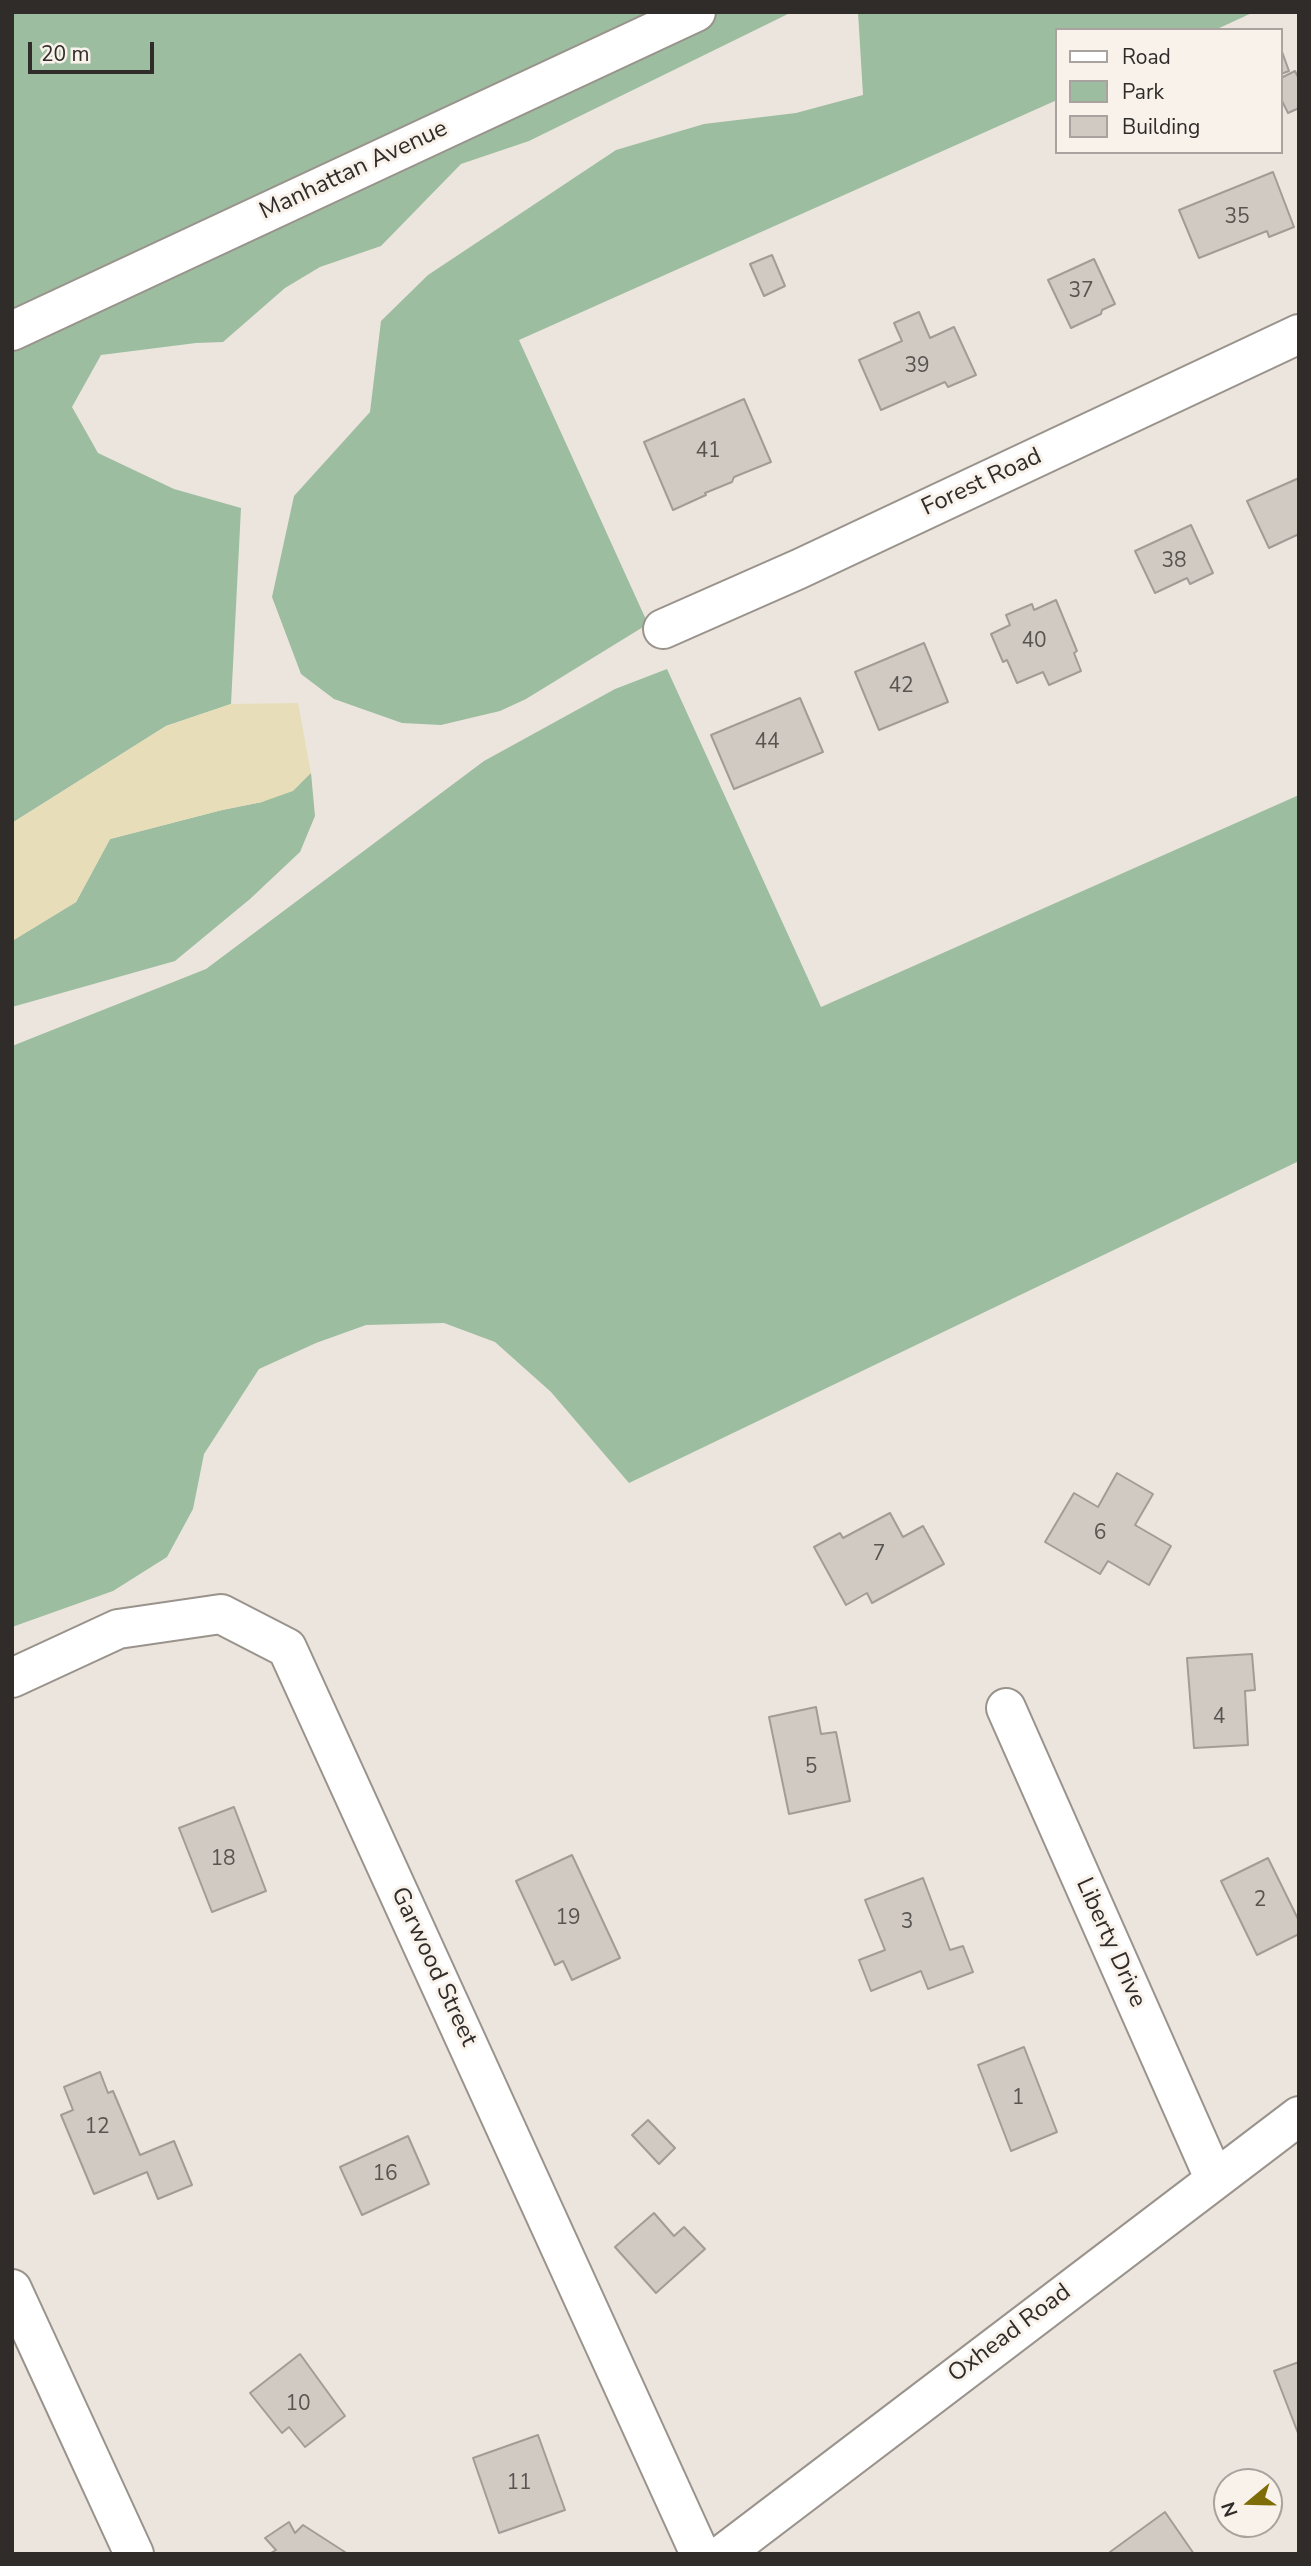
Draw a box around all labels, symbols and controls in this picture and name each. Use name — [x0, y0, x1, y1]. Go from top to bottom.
scale bar — [32, 28, 158, 72]
legend — [1056, 28, 1283, 154]
text: 20 m — [41, 40, 90, 68]
text: Road — [1122, 43, 1171, 71]
text: Park — [1122, 78, 1164, 106]
text: Building — [1122, 113, 1200, 141]
street label: Manhattan Avenue — [256, 115, 452, 227]
house number: 35 — [1224, 205, 1250, 231]
house number: 37 — [1068, 279, 1094, 305]
house number: 39 — [904, 354, 930, 380]
house number: 41 — [695, 439, 721, 465]
street label: Forest Road — [917, 443, 1047, 523]
house number: 38 — [1161, 549, 1187, 575]
house number: 40 — [1021, 629, 1047, 655]
house number: 42 — [888, 674, 914, 700]
house number: 44 — [754, 730, 780, 756]
house number: 6 — [1094, 1521, 1106, 1547]
house number: 7 — [873, 1542, 885, 1568]
house number: 4 — [1213, 1705, 1225, 1731]
house number: 5 — [805, 1755, 817, 1781]
house number: 18 — [210, 1847, 236, 1873]
street label: Liberty Drive — [1069, 1874, 1151, 2012]
street label: Garwood Street — [384, 1883, 482, 2051]
house number: 2 — [1254, 1888, 1266, 1914]
house number: 19 — [555, 1906, 581, 1932]
house number: 3 — [901, 1910, 913, 1936]
house number: 1 — [1012, 2086, 1024, 2112]
house number: 12 — [84, 2115, 110, 2141]
house number: 16 — [372, 2162, 398, 2188]
street label: Oxhead Road — [943, 2279, 1077, 2389]
house number: 10 — [285, 2392, 311, 2418]
north arrow — [1213, 2468, 1283, 2538]
house number: 11 — [506, 2471, 532, 2497]
text: N — [1215, 2498, 1245, 2520]

